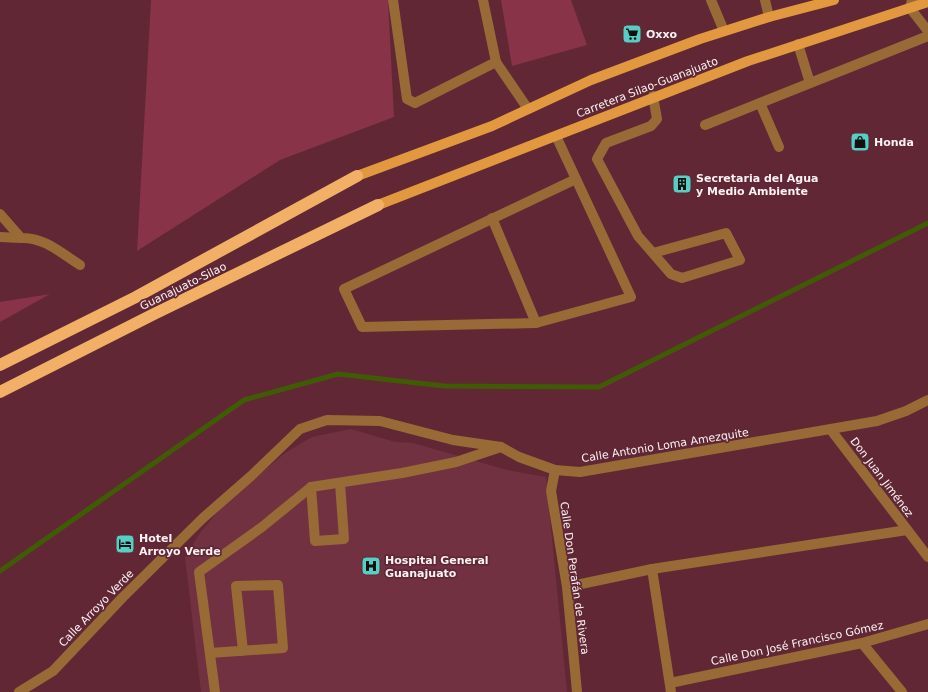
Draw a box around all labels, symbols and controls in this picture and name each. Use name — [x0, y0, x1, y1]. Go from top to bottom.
supermarket icon: Oxxo — [621, 23, 643, 45]
place label: Oxxo — [646, 28, 678, 41]
street label: Carretera Silao-Guanajuato — [575, 54, 720, 121]
shop icon: Honda — [849, 131, 871, 153]
place label: Honda — [874, 136, 914, 149]
place label: Secretaria del Agua y Medio Ambiente — [696, 172, 819, 198]
building icon: Secretaria del Agua y Medio Ambiente — [671, 173, 693, 195]
street label: Guanajuato-Silao — [138, 260, 229, 313]
street label: Calle Antonio Loma Amezquite — [581, 426, 750, 465]
street label: Don Juan Jiménez — [847, 435, 916, 520]
street label: Calle Don Perafán de Rivera — [557, 501, 592, 655]
place label: Hotel Arroyo Verde — [139, 532, 221, 558]
hotel icon: Hotel Arroyo Verde — [114, 533, 136, 555]
place label: Hospital General Guanajuato — [385, 554, 489, 580]
hospital icon: Hospital General Guanajuato — [360, 555, 382, 577]
street label: Calle Arroyo Verde — [56, 567, 137, 650]
street label: Calle Don José Francisco Gómez — [710, 619, 885, 668]

